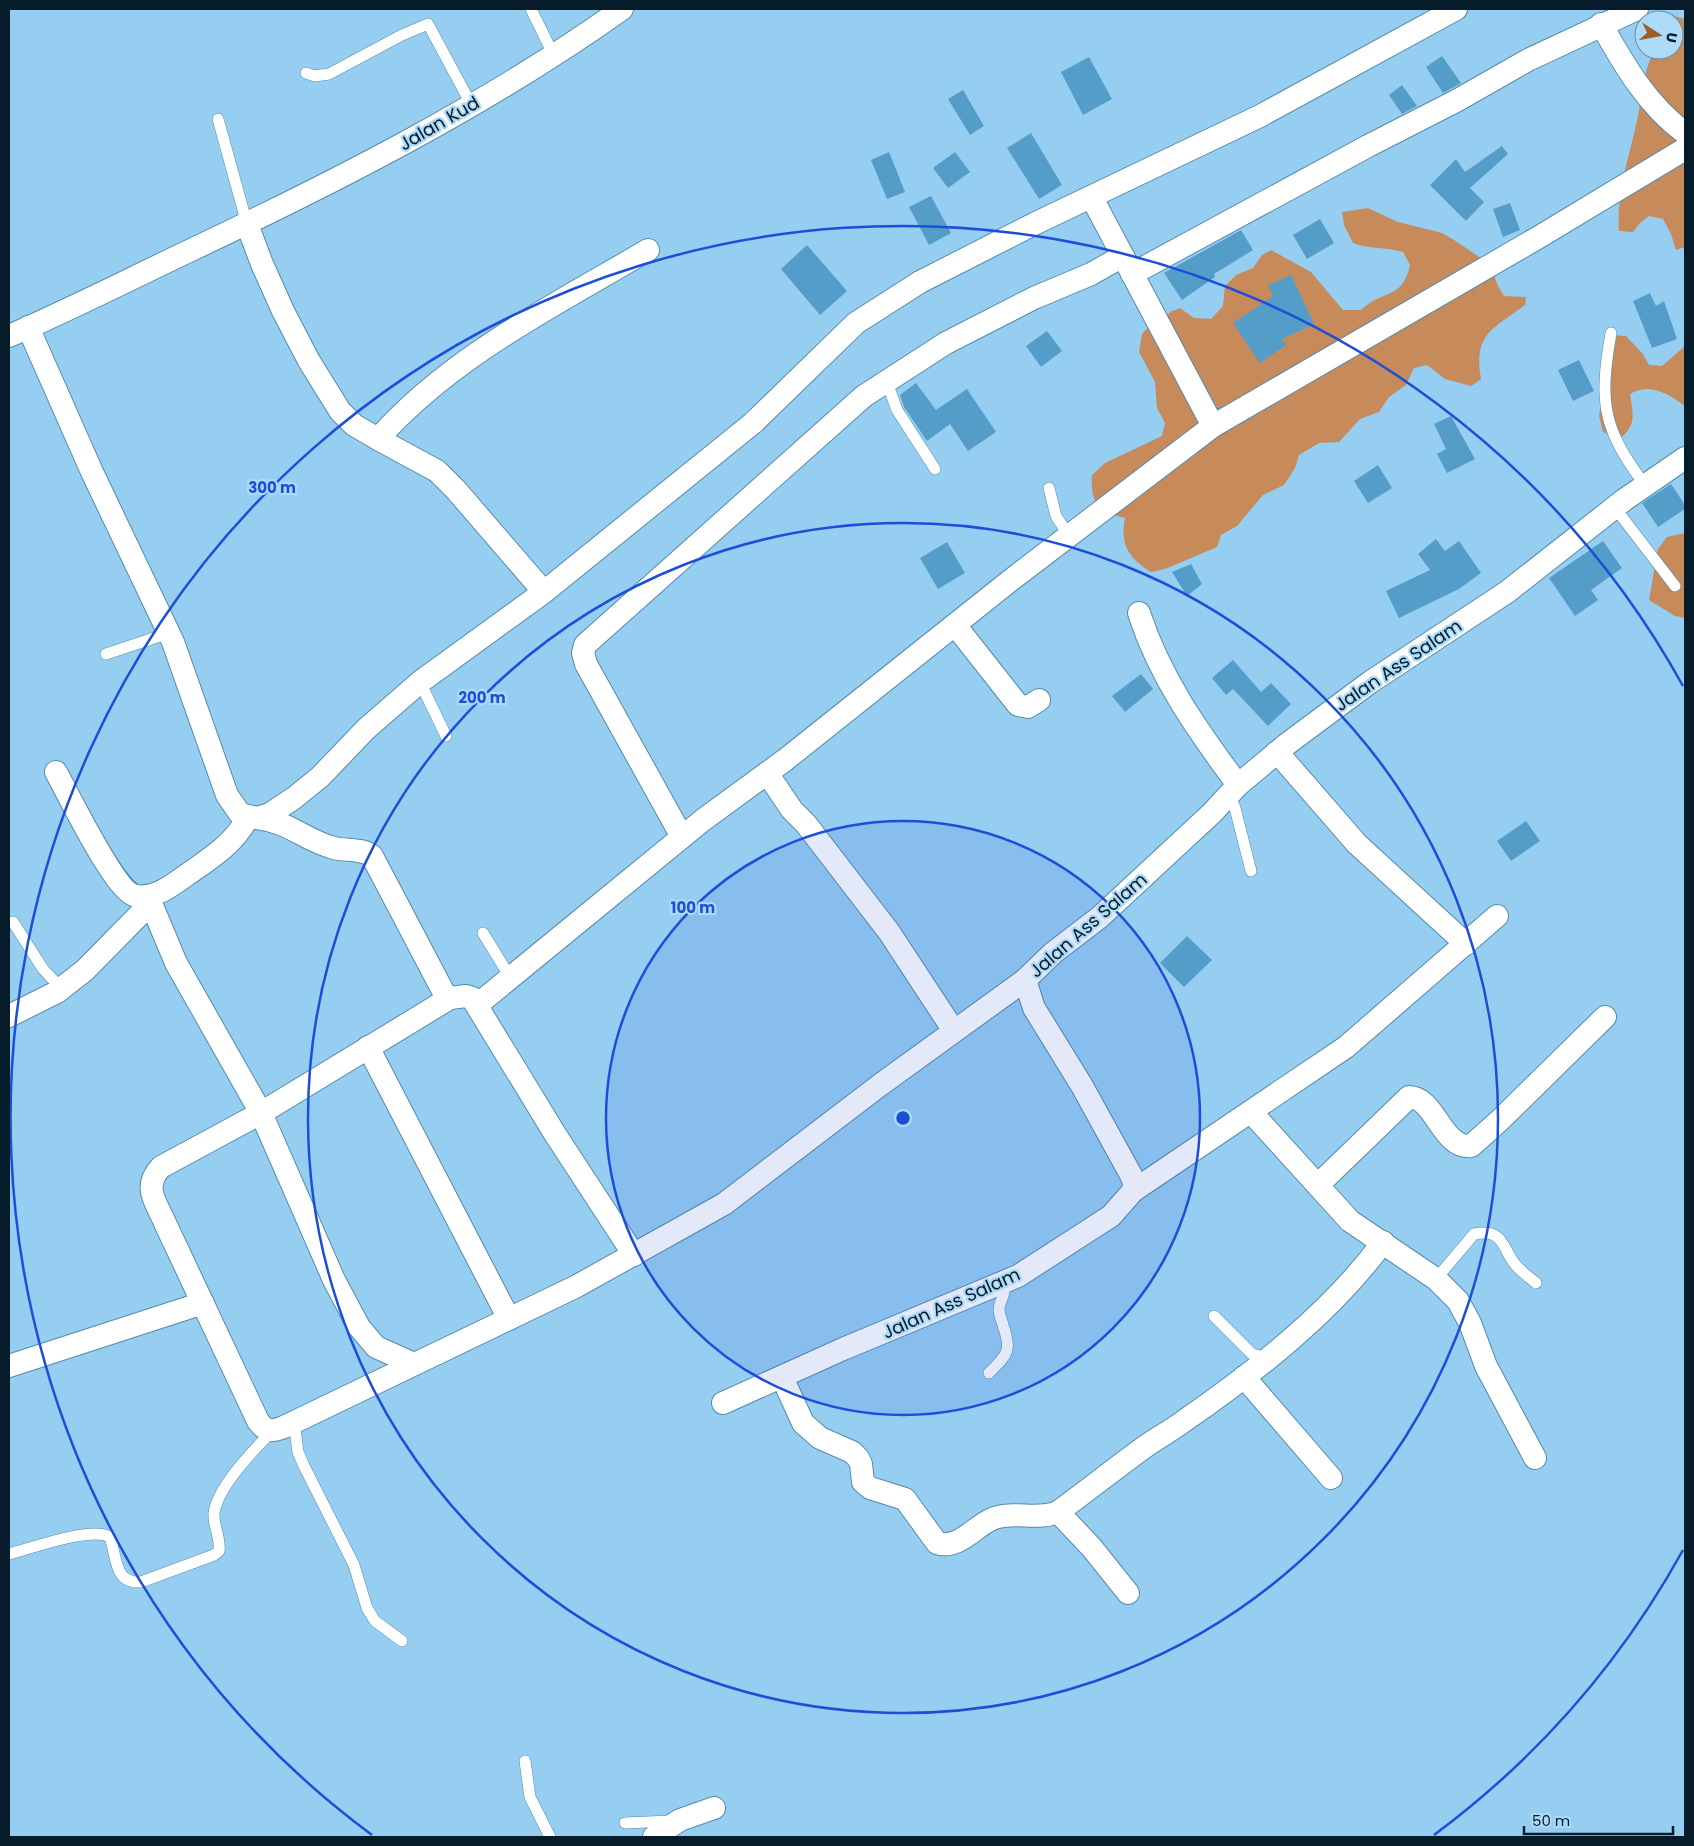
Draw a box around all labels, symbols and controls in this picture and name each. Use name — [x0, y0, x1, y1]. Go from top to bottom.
north arrow — [1634, 10, 1684, 60]
text: U — [1661, 31, 1683, 44]
street label: Jalan Kud — [394, 90, 484, 156]
text: 300 m — [248, 477, 296, 498]
street label: Jalan Ass Salam — [1330, 613, 1466, 717]
text: 200 m — [458, 687, 506, 708]
street label: Jalan Ass Salam — [1024, 867, 1152, 983]
text: 100 m — [671, 897, 715, 918]
centre of rings — [894, 1109, 912, 1127]
street label: Jalan Ass Salam — [878, 1261, 1024, 1345]
scale bar — [1524, 1804, 1673, 1836]
text: 50 m — [1532, 1810, 1570, 1831]

